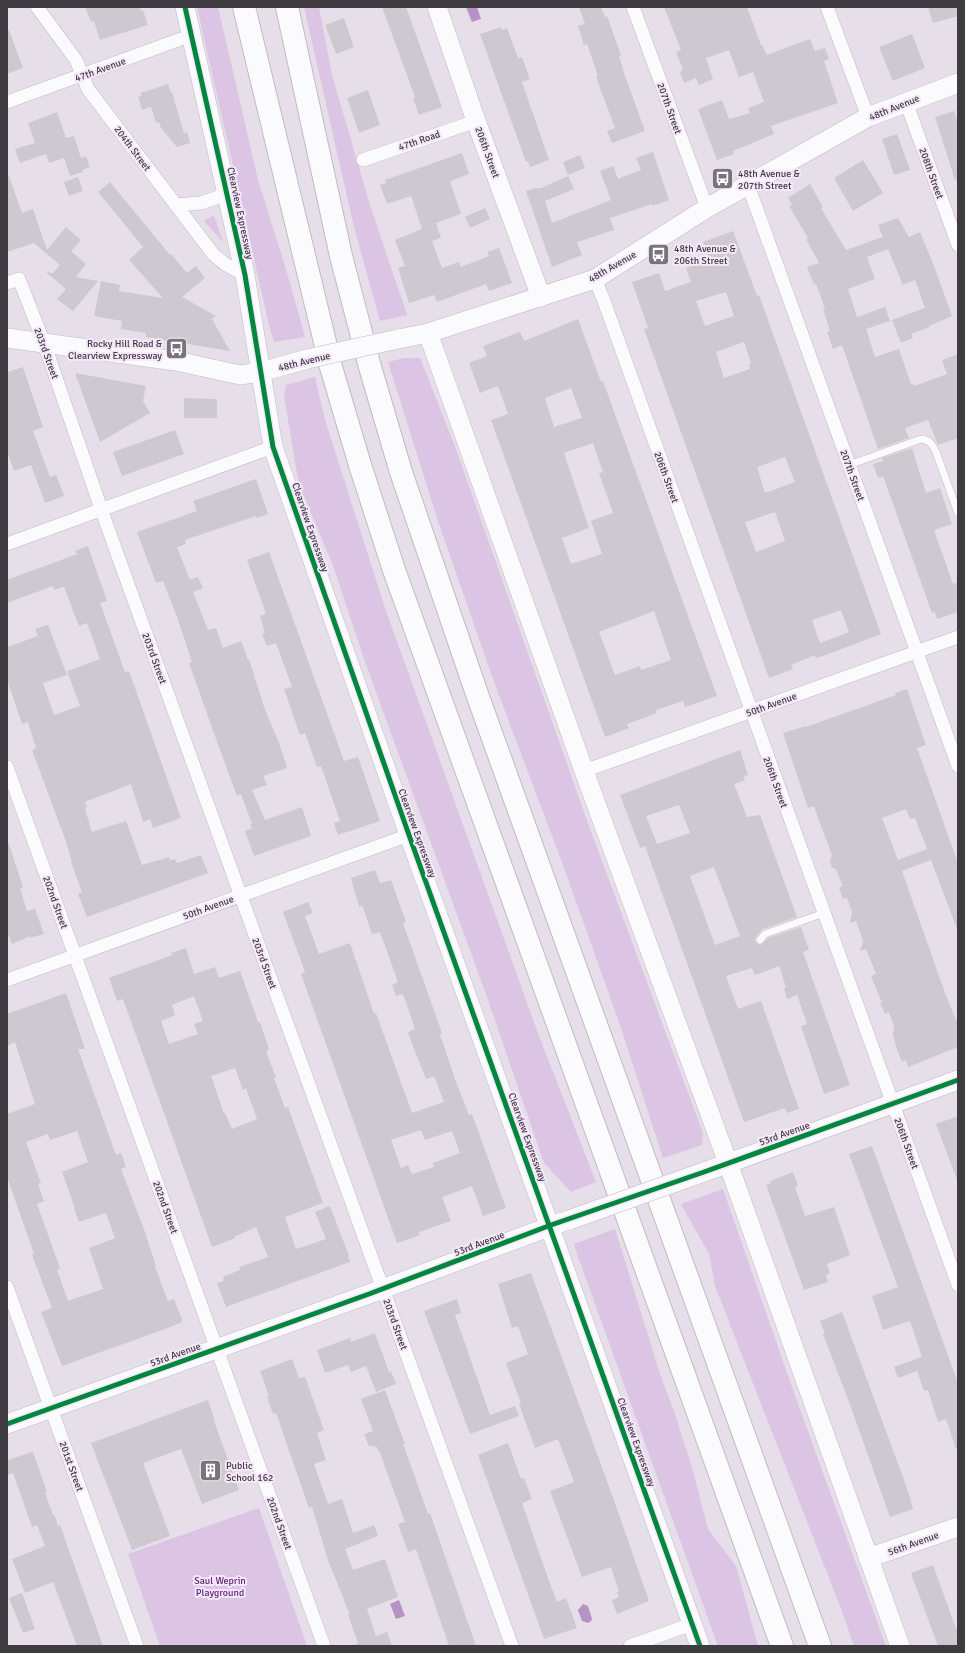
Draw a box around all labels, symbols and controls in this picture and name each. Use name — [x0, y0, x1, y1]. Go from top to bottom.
street label: 47th Avenue — [73, 55, 127, 85]
street label: 207th Street — [654, 81, 684, 136]
street label: 48th Avenue — [867, 92, 921, 123]
street label: 204th Street — [111, 124, 153, 174]
street label: 206th Street — [472, 125, 502, 180]
street label: 47th Road — [397, 128, 442, 154]
street label: 208th Street — [916, 146, 946, 201]
street label: Clearview Expressway — [224, 166, 256, 261]
bus stop icon: 48th Avenue & 207th Street — [710, 166, 736, 192]
place label: 48th Avenue & 207th Street — [738, 168, 800, 192]
bus stop icon: 48th Avenue & 206th Street — [646, 241, 672, 267]
place label: 48th Avenue & 206th Street — [674, 243, 736, 267]
street label: 48th Avenue — [586, 248, 639, 285]
street label: 203rd Street — [31, 326, 61, 381]
bus stop icon: Rocky Hill Road & Clearview Expressway — [164, 336, 190, 362]
place label: Rocky Hill Road & Clearview Expressway — [68, 338, 163, 362]
street label: 48th Avenue — [277, 350, 332, 374]
street label: 207th Street — [837, 448, 867, 503]
street label: 206th Street — [651, 450, 681, 505]
street label: Clearview Expressway — [289, 481, 331, 574]
street label: 203rd Street — [139, 631, 169, 686]
street label: 50th Avenue — [744, 690, 798, 720]
street label: 206th Street — [760, 755, 790, 810]
street label: Clearview Expressway — [395, 787, 439, 880]
street label: 202nd Street — [40, 874, 70, 931]
street label: 50th Avenue — [181, 893, 235, 923]
street label: 203rd Street — [249, 936, 279, 991]
street label: Clearview Expressway — [505, 1091, 549, 1184]
street label: 206th Street — [891, 1116, 921, 1171]
street label: 53rd Avenue — [757, 1119, 811, 1149]
street label: 202nd Street — [150, 1179, 180, 1236]
street label: 53rd Avenue — [452, 1229, 506, 1259]
street label: 203rd Street — [380, 1297, 410, 1352]
street label: 53rd Avenue — [148, 1340, 202, 1370]
street label: Clearview Expressway — [614, 1396, 658, 1489]
street label: 201st Street — [56, 1440, 86, 1493]
building icon: Public School 162 — [198, 1458, 224, 1484]
place label: Public School 162 — [226, 1460, 273, 1484]
street label: 202nd Street — [264, 1495, 294, 1552]
street label: 56th Avenue — [886, 1529, 940, 1559]
park label: Saul Weprin Playground — [194, 1575, 246, 1599]

